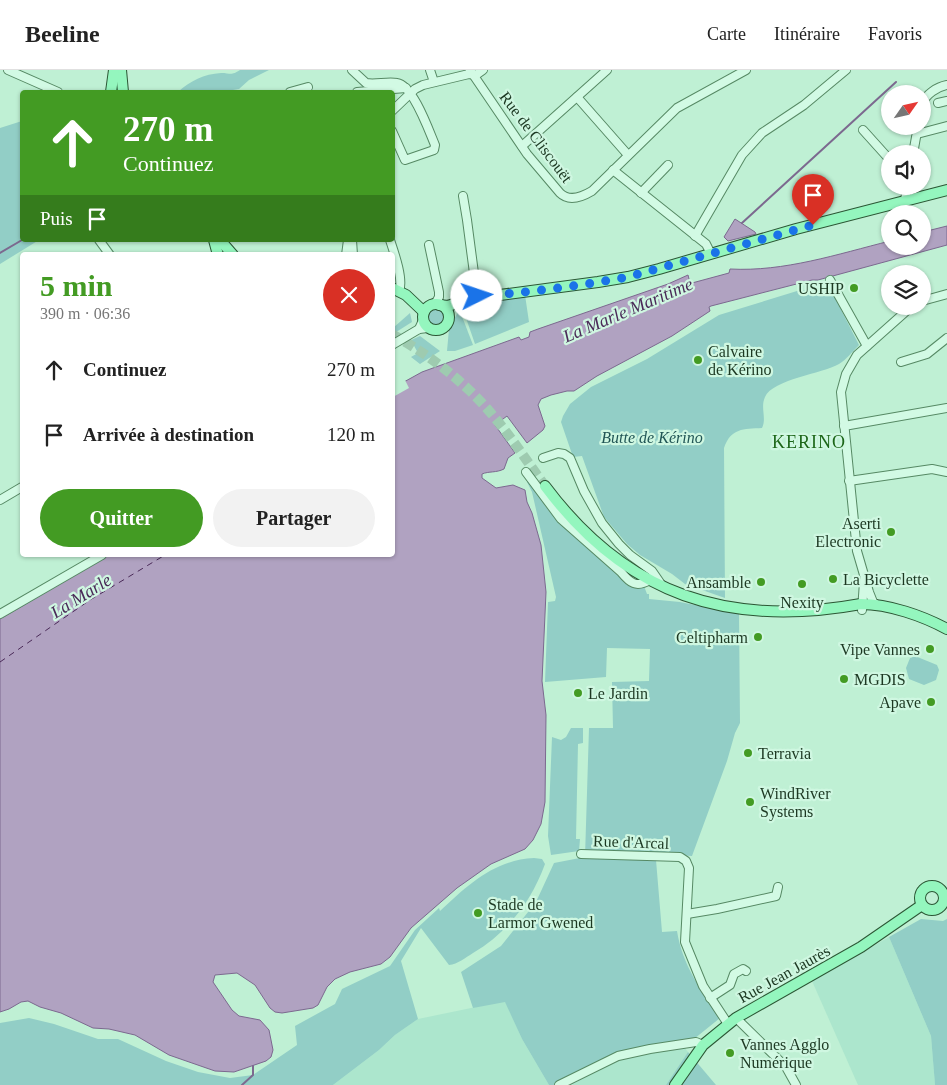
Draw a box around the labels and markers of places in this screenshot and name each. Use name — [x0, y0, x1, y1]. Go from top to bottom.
pin — [792, 174, 834, 225]
place label: USHIP — [798, 280, 844, 297]
marker: USHIP — [848, 282, 860, 294]
place label: Calvaire de Kérino — [708, 343, 772, 378]
marker: Calvaire de Kérino — [692, 354, 704, 366]
place label: Aserti Electronic — [815, 515, 882, 550]
marker: Aserti Electronic — [885, 526, 897, 538]
place label: La Bicyclette — [843, 571, 929, 589]
marker: La Bicyclette — [827, 573, 839, 585]
place label: Ansamble — [686, 574, 751, 591]
marker: Ansamble — [755, 576, 767, 588]
marker: Nexity — [796, 578, 808, 590]
place label: Nexity — [780, 594, 824, 612]
place label: Celtipharm — [676, 629, 749, 647]
marker: Celtipharm — [752, 631, 764, 643]
place label: Vipe Vannes — [840, 641, 920, 659]
marker: Vipe Vannes — [924, 643, 936, 655]
place label: MGDIS — [854, 671, 906, 688]
marker: MGDIS — [838, 673, 850, 685]
place label: Le Jardin — [588, 685, 648, 702]
marker: Le Jardin — [572, 687, 584, 699]
place label: Apave — [879, 694, 921, 712]
marker: Apave — [925, 696, 937, 708]
place label: Terravia — [758, 745, 811, 762]
marker: Terravia — [742, 747, 754, 759]
place label: WindRiver Systems — [760, 785, 831, 821]
marker: WindRiver Systems — [744, 796, 756, 808]
place label: Stade de Larmor Gwened — [488, 896, 593, 931]
marker: Stade de Larmor Gwened — [472, 907, 484, 919]
place label: Vannes Agglo Numérique — [740, 1036, 829, 1072]
marker: Vannes Agglo Numérique — [724, 1047, 736, 1059]

